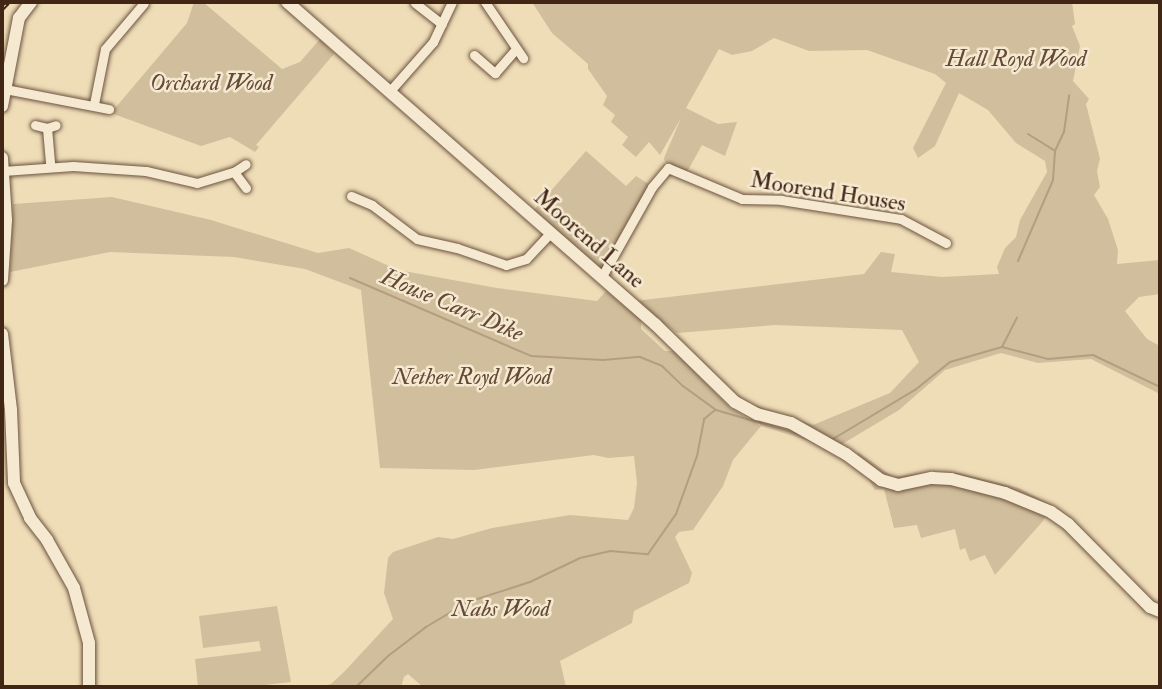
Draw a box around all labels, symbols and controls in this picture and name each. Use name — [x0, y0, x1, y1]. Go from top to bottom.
park label: Hall Royd Wood — [946, 45, 1086, 73]
park label: Orchard Wood — [150, 69, 272, 97]
street label: Moorend Houses — [748, 166, 908, 218]
street label: Moorend Lane — [528, 183, 650, 295]
water label: House Carr Dike — [376, 262, 528, 348]
park label: Nether Royd Wood — [393, 363, 551, 391]
park label: Nabs Wood — [452, 595, 550, 623]

